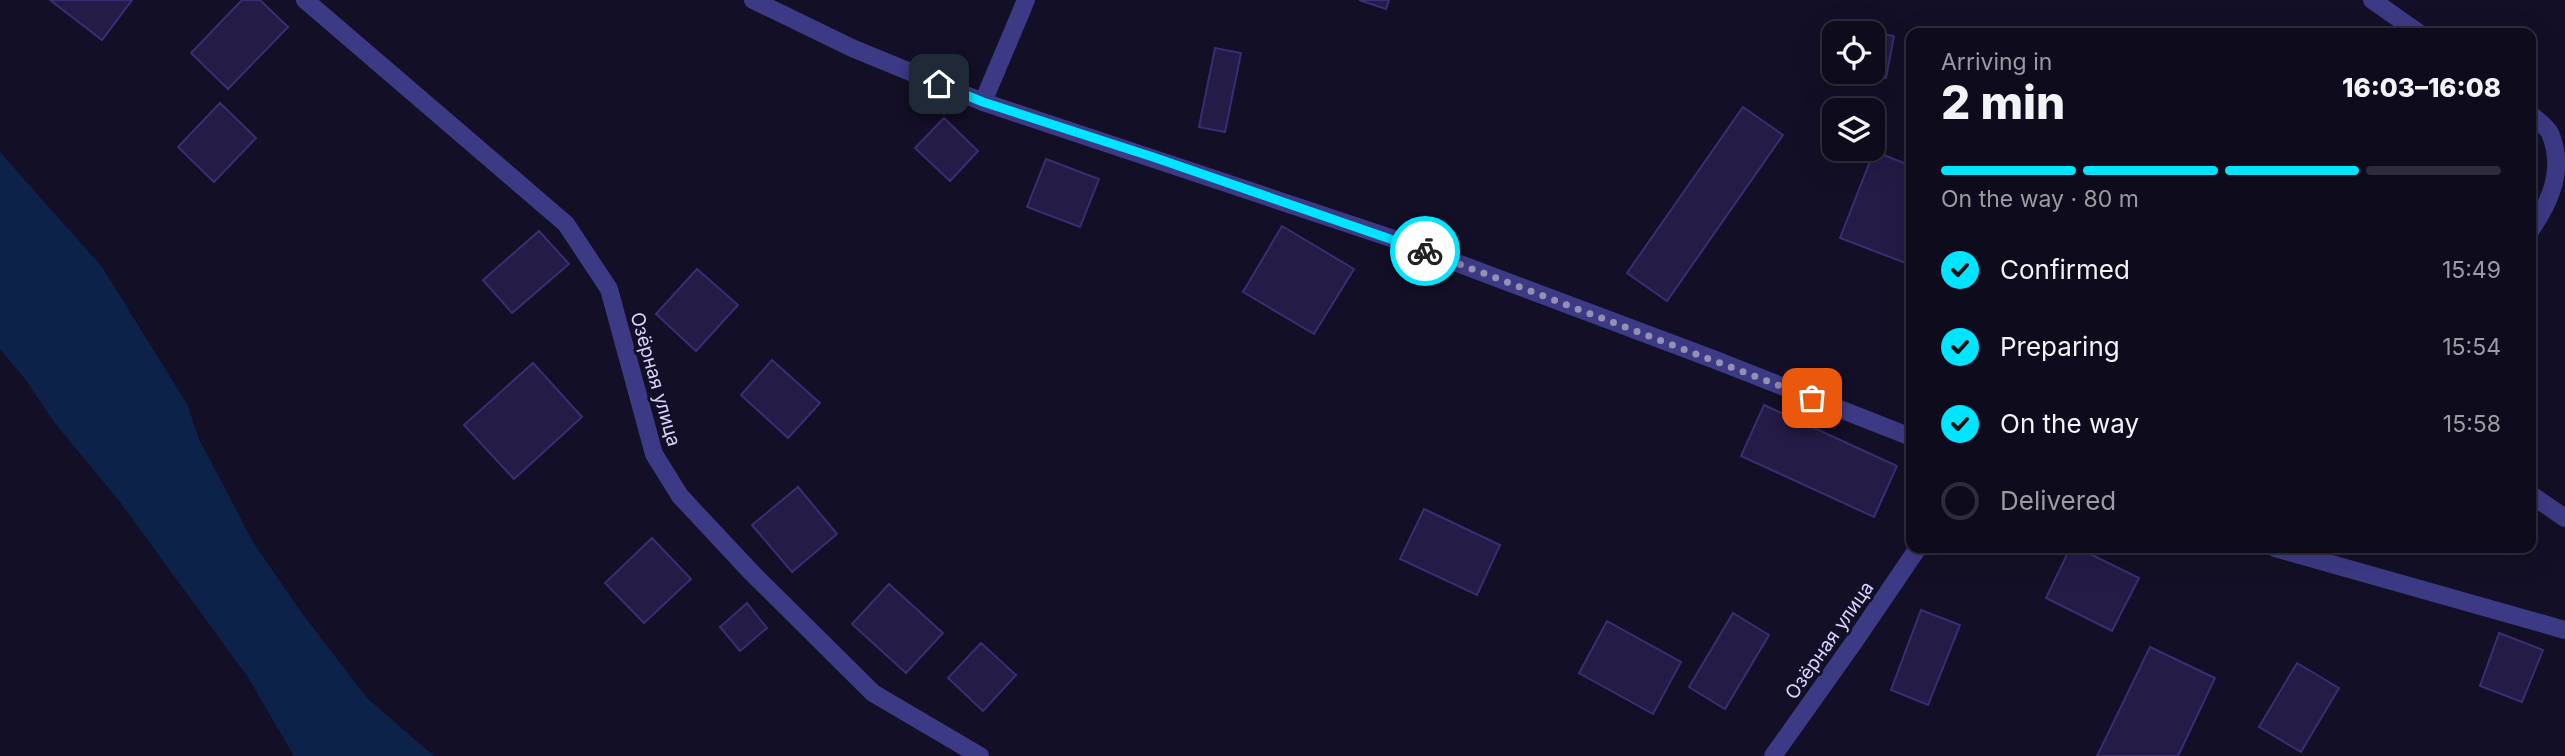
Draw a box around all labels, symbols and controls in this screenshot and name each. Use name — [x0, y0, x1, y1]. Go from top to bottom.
map controls — [1822, 21, 1885, 161]
button: locate — [1822, 21, 1885, 84]
text: Arriving in — [1941, 48, 2052, 76]
pin — [909, 54, 969, 114]
icon: home — [920, 65, 958, 103]
text: 16:03–16:08 — [2342, 72, 2501, 103]
text: 2 min — [1941, 74, 2065, 130]
button: layers — [1822, 98, 1885, 161]
text: On the way · 80 m — [1941, 185, 2139, 213]
courier — [1390, 216, 1460, 286]
icon: bike — [1406, 232, 1444, 270]
icon: check — [1941, 251, 1979, 289]
text: Confirmed — [2000, 254, 2130, 285]
text: 15:49 — [2442, 256, 2501, 284]
street label: Озёрная улица — [625, 309, 686, 449]
icon: check — [1941, 328, 1979, 366]
text: Preparing — [2000, 331, 2120, 362]
text: 15:54 — [2442, 333, 2501, 361]
pin — [1782, 368, 1842, 428]
icon: bag — [1793, 379, 1831, 417]
icon: check — [1941, 405, 1979, 443]
text: On the way — [2000, 408, 2139, 439]
text: 15:58 — [2443, 410, 2501, 438]
text: Delivered — [2000, 485, 2116, 516]
street label: Озёрная улица — [1780, 577, 1879, 704]

